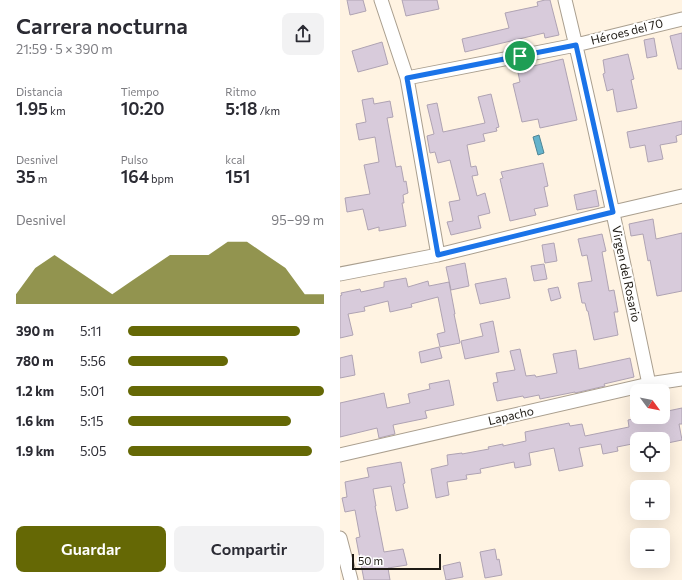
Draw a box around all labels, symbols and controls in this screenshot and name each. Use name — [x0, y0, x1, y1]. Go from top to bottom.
text: Carrera nocturna — [16, 12, 188, 39]
button: share — [282, 13, 324, 55]
street label: Héroes del 70 — [589, 15, 664, 47]
pin — [503, 39, 537, 73]
text: 21:59 · 5 × 390 m — [16, 41, 113, 57]
icon: arrive — [509, 45, 531, 67]
text: Distancia — [16, 85, 63, 98]
text: Tiempo — [121, 85, 159, 98]
text: Ritmo — [225, 85, 256, 98]
text: 1.95 — [16, 98, 48, 119]
text: 10:20 — [121, 98, 165, 119]
text: 5:18 — [225, 98, 258, 119]
text: km — [48, 104, 66, 117]
text: /km — [258, 104, 280, 117]
text: Desnivel — [16, 153, 58, 166]
text: Pulso — [121, 153, 148, 166]
text: kcal — [225, 153, 245, 166]
text: 35 — [16, 166, 36, 187]
text: 164 — [121, 166, 149, 187]
text: 151 — [225, 166, 250, 187]
text: m — [36, 172, 47, 185]
text: bpm — [149, 172, 174, 185]
text: Desnivel — [16, 212, 66, 228]
text: 95–99 m — [271, 212, 324, 228]
street label: Virgen del Rosario — [610, 224, 644, 323]
text: 390 m — [16, 323, 54, 339]
text: 5:11 — [80, 323, 102, 339]
text: 780 m — [16, 353, 54, 369]
text: 5:56 — [80, 353, 106, 369]
text: 1.2 km — [16, 383, 54, 399]
text: 5:01 — [80, 383, 105, 399]
north arrow — [630, 384, 670, 424]
map controls — [630, 384, 670, 568]
street label: Lapacho — [487, 403, 535, 427]
text: 1.6 km — [16, 413, 54, 429]
text: 5:15 — [80, 413, 104, 429]
button: locate — [630, 432, 670, 472]
text: 1.9 km — [16, 443, 54, 459]
text: 5:05 — [80, 443, 107, 459]
button: + — [630, 480, 670, 520]
button: Guardar — [16, 526, 166, 572]
button: Compartir — [174, 526, 324, 572]
button: − — [630, 528, 670, 568]
scale bar — [352, 552, 441, 571]
text: 50 m — [358, 554, 383, 567]

